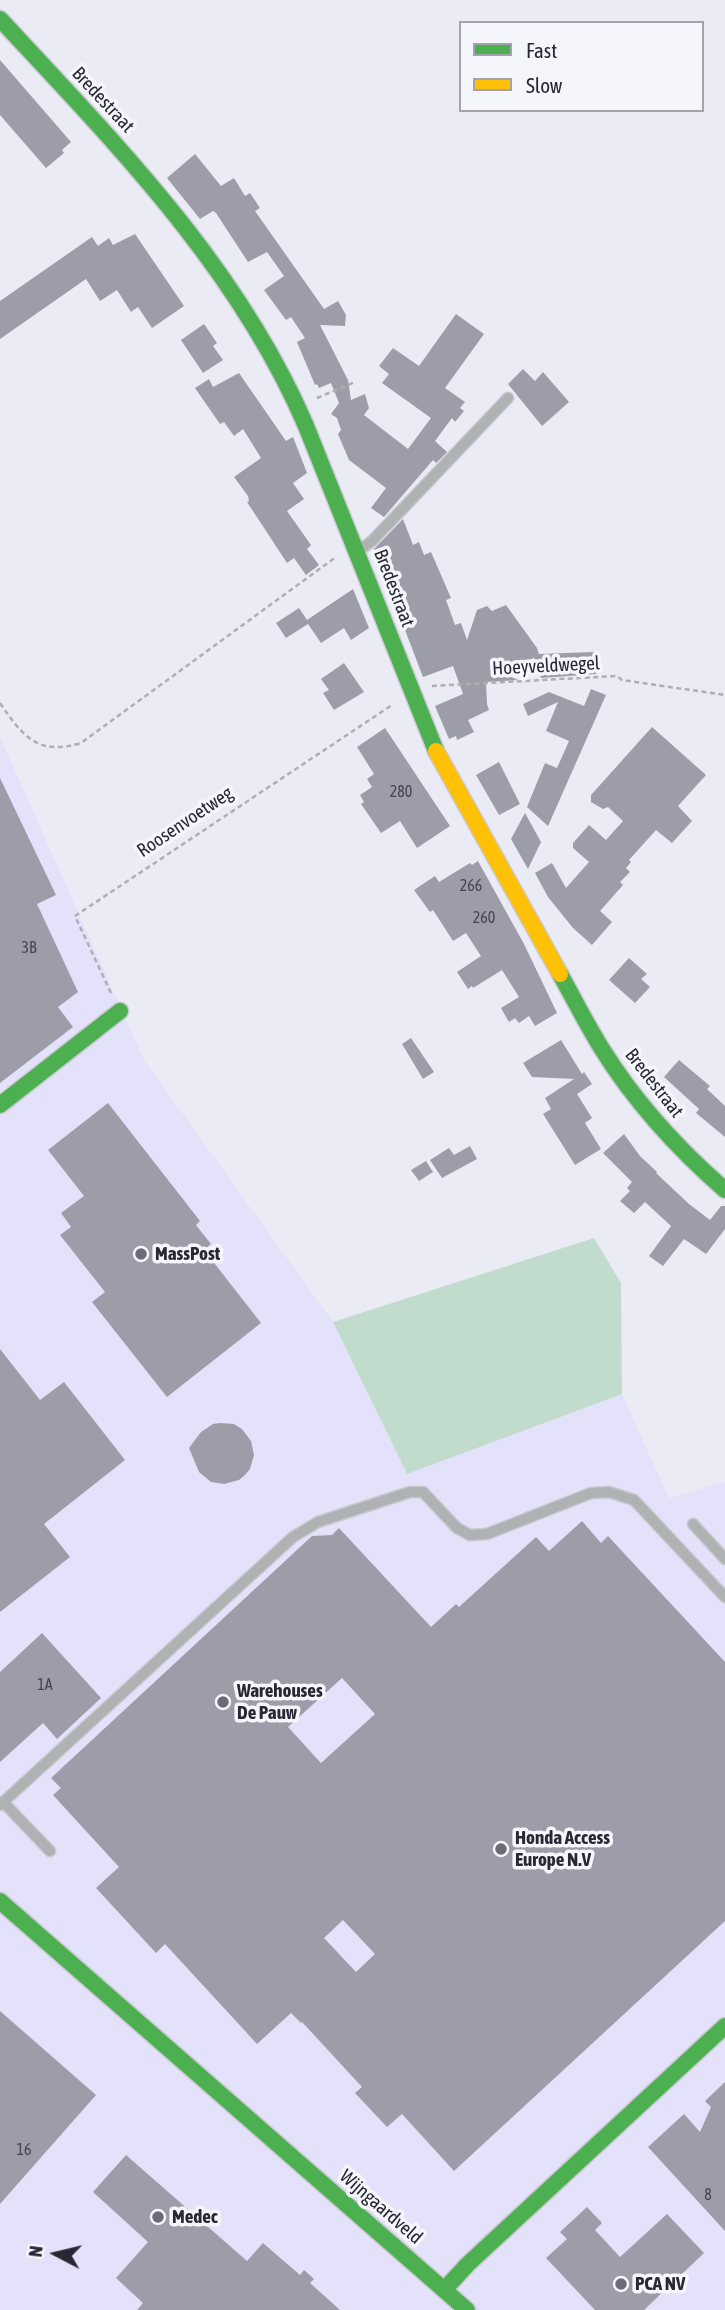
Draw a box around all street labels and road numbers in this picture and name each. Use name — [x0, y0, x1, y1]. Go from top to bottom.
street label: Bredestraat — [67, 62, 139, 138]
street label: Bredestraat — [369, 546, 419, 630]
street label: Hoeyveldwegel — [492, 652, 600, 680]
street label: Roosenvoetweg — [133, 782, 237, 862]
street label: Bredestraat — [620, 1044, 688, 1122]
street label: Wijngaardveld — [335, 2165, 427, 2249]

